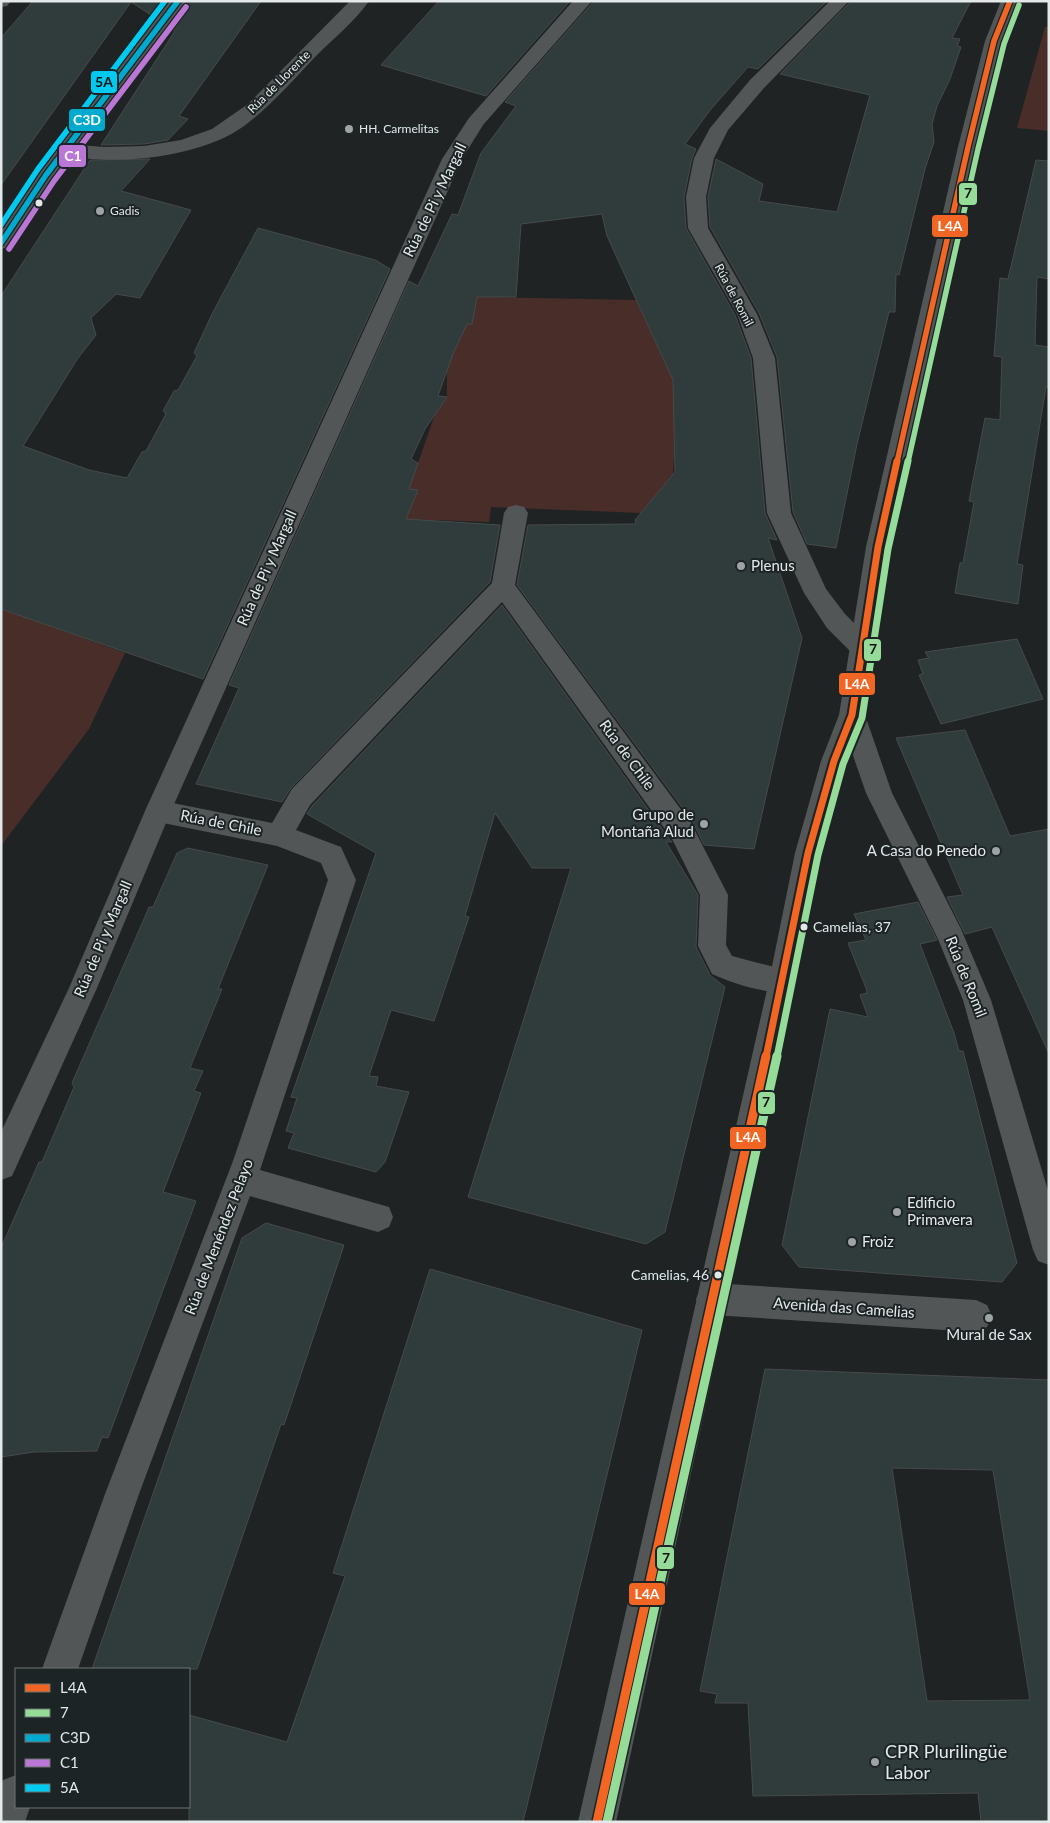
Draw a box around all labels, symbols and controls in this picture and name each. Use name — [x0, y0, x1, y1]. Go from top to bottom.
street label: Rúa de Llorente — [244, 47, 313, 116]
line badge: 5A — [90, 70, 118, 94]
text: 5A — [95, 73, 113, 90]
line badge: C3D — [68, 108, 106, 132]
text: C3D — [73, 111, 101, 128]
place label: HH. Carmelitas — [359, 121, 439, 136]
marker: HH. Carmelitas — [343, 123, 355, 135]
street label: Rúa de Pi y Margall — [399, 139, 470, 260]
line badge: C1 — [58, 144, 87, 168]
text: C1 — [64, 147, 82, 164]
line badge: 7 — [958, 182, 978, 206]
text: 7 — [964, 184, 972, 201]
unlabelled marker — [34, 198, 44, 208]
place label: Gadis — [110, 203, 140, 218]
marker: Gadis — [94, 205, 106, 217]
line badge: L4A — [931, 214, 969, 238]
text: L4A — [937, 217, 963, 234]
street label: Rúa de Romil — [712, 261, 757, 329]
street label: Rúa de Pi y Margall — [232, 507, 300, 628]
place label: Plenus — [751, 556, 795, 574]
marker: Plenus — [735, 560, 747, 572]
line badge: 7 — [863, 638, 882, 662]
text: 7 — [869, 640, 877, 657]
line badge: L4A — [838, 672, 876, 696]
text: L4A — [844, 675, 870, 692]
street label: Rúa de Chile — [596, 716, 659, 793]
street label: Rúa de Chile — [179, 805, 263, 839]
place label: Grupo de Montaña Alud — [601, 805, 694, 840]
marker: Grupo de Montaña Alud — [698, 818, 710, 830]
place label: A Casa do Penedo — [867, 841, 986, 859]
marker: A Casa do Penedo — [990, 845, 1002, 857]
street label: Rúa de Pi y Margall — [69, 878, 135, 1000]
place label: Camelias, 37 — [813, 918, 891, 935]
marker: Camelias, 37 — [799, 922, 809, 932]
street label: Rúa de Romil — [943, 933, 991, 1020]
line badge: 7 — [757, 1091, 776, 1115]
text: 7 — [762, 1093, 770, 1110]
line badge: L4A — [729, 1126, 767, 1150]
text: L4A — [735, 1128, 761, 1145]
street label: Rúa de Menéndez Pelayo — [180, 1156, 256, 1317]
place label: Edificio Primavera — [907, 1193, 973, 1228]
marker: Edificio Primavera — [891, 1206, 903, 1218]
place label: Froiz — [862, 1232, 894, 1250]
marker: Froiz — [846, 1236, 858, 1248]
place label: Camelias, 46 — [631, 1266, 709, 1283]
marker: Camelias, 46 — [713, 1270, 723, 1280]
street label: Avenida das Camelias — [773, 1293, 915, 1321]
marker: Mural de Sax — [983, 1312, 995, 1324]
place label: Mural de Sax — [946, 1325, 1032, 1343]
line badge: 7 — [656, 1546, 675, 1570]
text: 7 — [662, 1549, 670, 1566]
line badge: L4A — [628, 1582, 666, 1606]
text: L4A — [634, 1585, 660, 1602]
legend — [15, 1668, 190, 1808]
text: L4A — [60, 1678, 87, 1696]
text: 7 — [60, 1703, 69, 1721]
text: C3D — [60, 1728, 90, 1746]
place label: CPR Plurilingüe Labor — [885, 1740, 1007, 1783]
text: C1 — [60, 1753, 79, 1771]
marker: CPR Plurilingüe Labor — [869, 1756, 881, 1768]
text: 5A — [60, 1778, 80, 1796]

